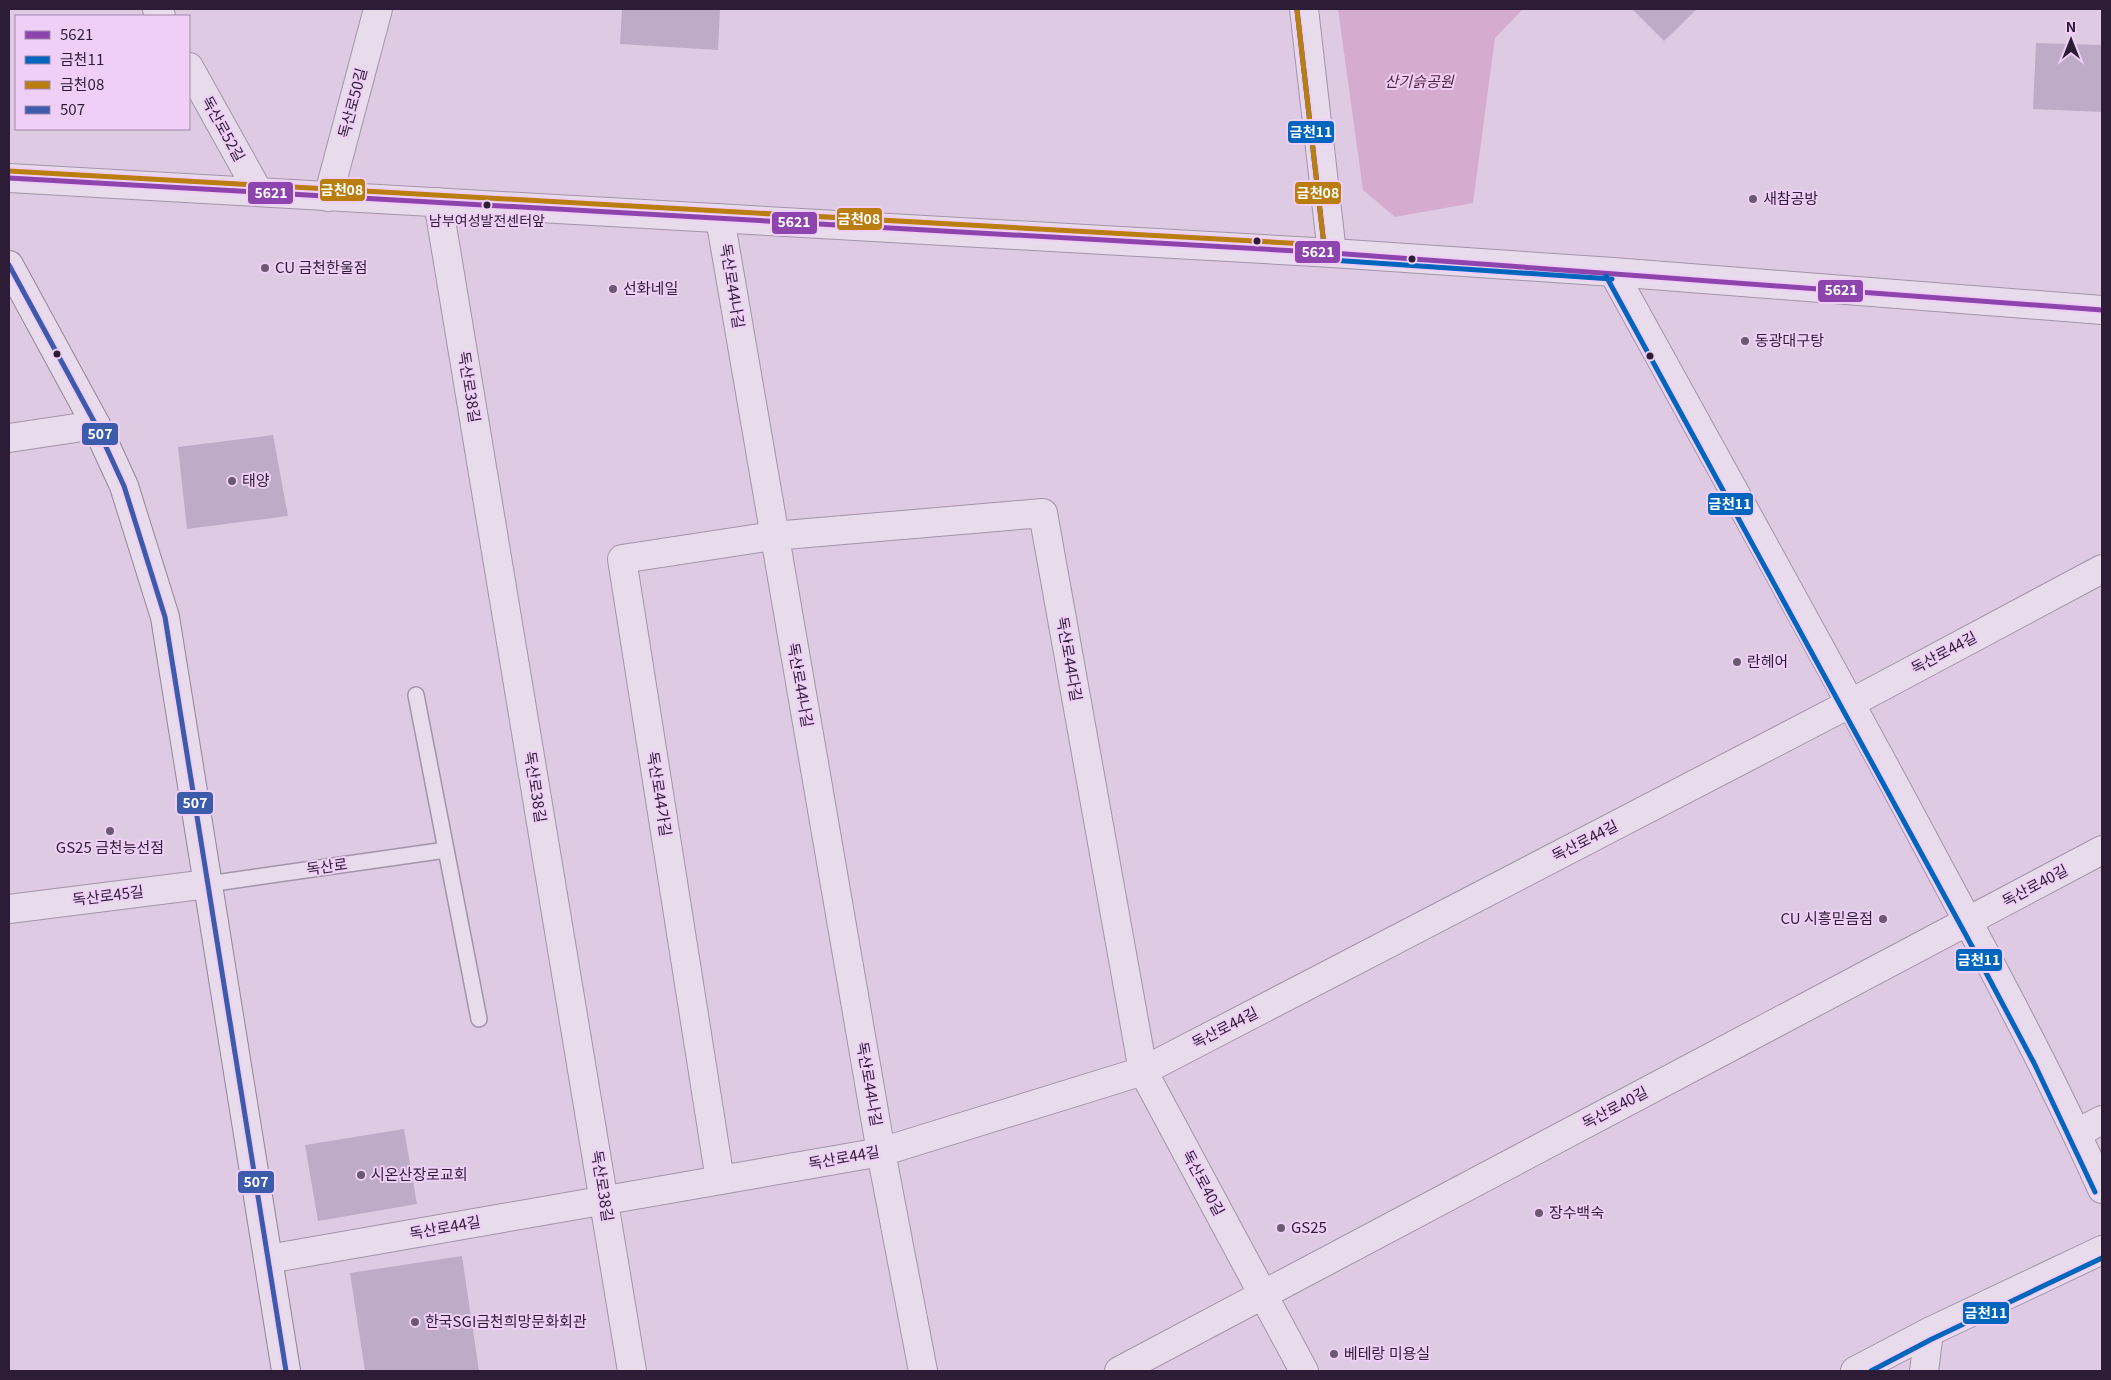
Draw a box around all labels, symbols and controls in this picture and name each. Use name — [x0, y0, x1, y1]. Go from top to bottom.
legend — [15, 15, 190, 130]
north arrow — [2046, 15, 2096, 65]
text: N — [2066, 16, 2076, 36]
text: 5621 — [60, 23, 93, 44]
text: 금천11 — [60, 48, 104, 69]
street label: 독산로50길 — [332, 65, 371, 140]
park label: 산기슭공원 — [1384, 70, 1455, 91]
text: 금천08 — [60, 73, 104, 94]
street label: 독산로52길 — [198, 92, 251, 165]
text: 507 — [60, 98, 85, 119]
line badge: 금천11 — [1287, 120, 1335, 144]
text: 금천11 — [1290, 121, 1332, 141]
line badge: 금천08 — [319, 178, 366, 202]
text: 금천08 — [321, 179, 363, 199]
line badge: 5621 — [247, 181, 294, 205]
line badge: 금천08 — [1294, 181, 1342, 205]
text: 5621 — [254, 182, 288, 202]
text: 금천08 — [1297, 182, 1339, 202]
place label: 새참공방 — [1763, 187, 1818, 208]
marker: 새참공방 — [1747, 193, 1759, 205]
marker: 남부여성발전센터앞 — [482, 200, 492, 210]
line badge: 금천08 — [836, 207, 883, 231]
text: 금천08 — [838, 208, 880, 228]
place label: 남부여성발전센터앞 — [429, 210, 545, 230]
line badge: 5621 — [771, 211, 818, 235]
text: 5621 — [777, 211, 811, 231]
unlabelled marker — [1252, 236, 1262, 246]
line badge: 5621 — [1294, 240, 1341, 264]
text: 5621 — [1301, 241, 1335, 261]
street label: 독산로44나길 — [716, 242, 751, 330]
unlabelled marker — [1407, 254, 1417, 264]
place label: CU 금천한울점 — [275, 256, 367, 277]
marker: CU 금천한울점 — [259, 262, 271, 274]
place label: 선화네일 — [623, 277, 678, 298]
line badge: 5621 — [1817, 279, 1864, 303]
text: 5621 — [1824, 279, 1858, 299]
marker: 선화네일 — [607, 283, 619, 295]
place label: 동광대구탕 — [1755, 329, 1824, 350]
marker: 동광대구탕 — [1739, 335, 1751, 347]
unlabelled marker — [52, 349, 62, 359]
street label: 독산로38길 — [454, 350, 486, 424]
unlabelled marker — [1645, 351, 1655, 361]
line badge: 507 — [81, 422, 119, 446]
text: 507 — [88, 423, 112, 443]
place label: 태양 — [242, 469, 270, 490]
marker: 태양 — [226, 475, 238, 487]
line badge: 금천11 — [1707, 492, 1754, 516]
text: 금천11 — [1709, 493, 1751, 513]
street label: 독산로44다길 — [1053, 615, 1088, 703]
street label: 독산로44길 — [1907, 626, 1980, 678]
street label: 독산로44나길 — [784, 641, 819, 729]
place label: 란헤어 — [1747, 650, 1788, 671]
marker: 란헤어 — [1731, 656, 1743, 668]
street label: 독산로38길 — [520, 750, 552, 824]
street label: 독산로44가길 — [643, 750, 678, 838]
line badge: 507 — [176, 791, 214, 815]
text: 507 — [183, 792, 207, 812]
street label: 독산로44길 — [1548, 814, 1621, 865]
marker: GS25 금천능선점 — [104, 825, 116, 837]
place label: GS25 금천능선점 — [56, 836, 164, 857]
street label: 독산로 — [305, 852, 349, 879]
street label: 독산로40길 — [1998, 859, 2071, 911]
street label: 독산로45길 — [71, 880, 145, 909]
place label: CU 시흥믿음점 — [1781, 907, 1873, 928]
marker: CU 시흥믿음점 — [1877, 913, 1889, 925]
line badge: 금천11 — [1955, 948, 2003, 972]
text: 금천11 — [1958, 949, 2000, 969]
street label: 독산로44길 — [1188, 1001, 1261, 1052]
street label: 독산로44나길 — [853, 1040, 888, 1128]
street label: 독산로40길 — [1578, 1081, 1651, 1133]
street label: 독산로44길 — [807, 1140, 881, 1173]
street label: 독산로40길 — [1178, 1146, 1230, 1219]
street label: 독산로38길 — [587, 1149, 619, 1223]
place label: 시온산장로교회 — [371, 1163, 468, 1184]
marker: 시온산장로교회 — [355, 1169, 367, 1181]
line badge: 507 — [237, 1170, 275, 1194]
text: 507 — [244, 1171, 268, 1191]
place label: 장수백숙 — [1549, 1201, 1604, 1222]
marker: 장수백숙 — [1533, 1207, 1545, 1219]
street label: 독산로44길 — [408, 1210, 482, 1243]
place label: GS25 — [1291, 1216, 1327, 1237]
marker: GS25 — [1275, 1222, 1287, 1234]
line badge: 금천11 — [1962, 1301, 2010, 1325]
text: 금천11 — [1965, 1302, 2007, 1322]
place label: 한국SGI금천희망문화회관 — [425, 1310, 587, 1331]
marker: 한국SGI금천희망문화회관 — [409, 1316, 421, 1328]
place label: 베테랑 미용실 — [1344, 1342, 1430, 1363]
marker: 베테랑 미용실 — [1328, 1348, 1340, 1360]

